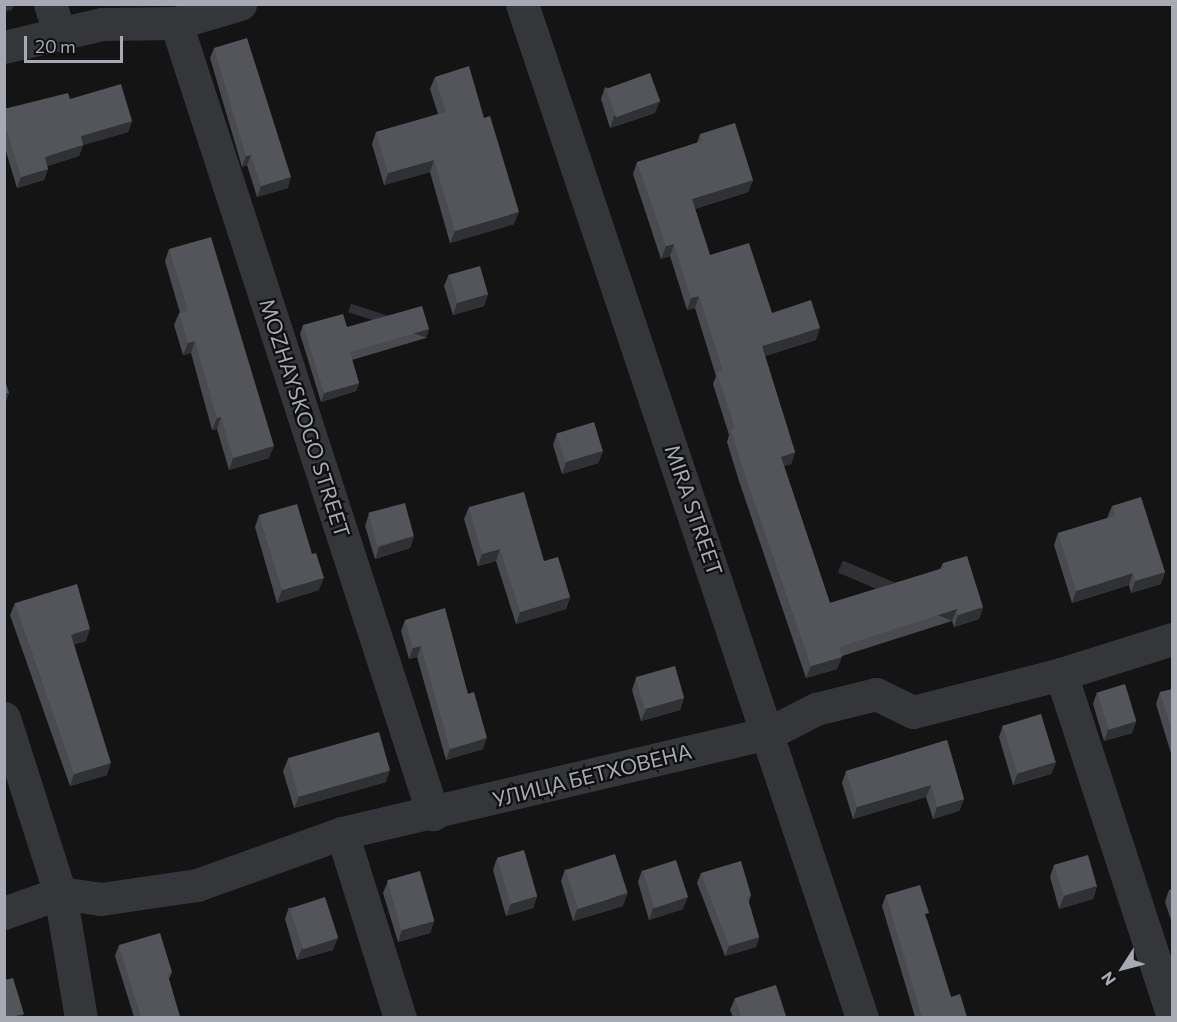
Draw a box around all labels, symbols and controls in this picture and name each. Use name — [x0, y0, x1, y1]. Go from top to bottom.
scale bar — [27, 24, 126, 62]
text: 20 m — [35, 35, 76, 57]
street label: MOZHAYSKOGO STREET — [254, 295, 356, 541]
street label: MIRA STREET — [660, 441, 728, 579]
street label: УЛИЦА БЕТХОВЕНА — [490, 738, 694, 812]
north arrow — [1093, 938, 1153, 998]
text: N — [1097, 968, 1119, 989]

